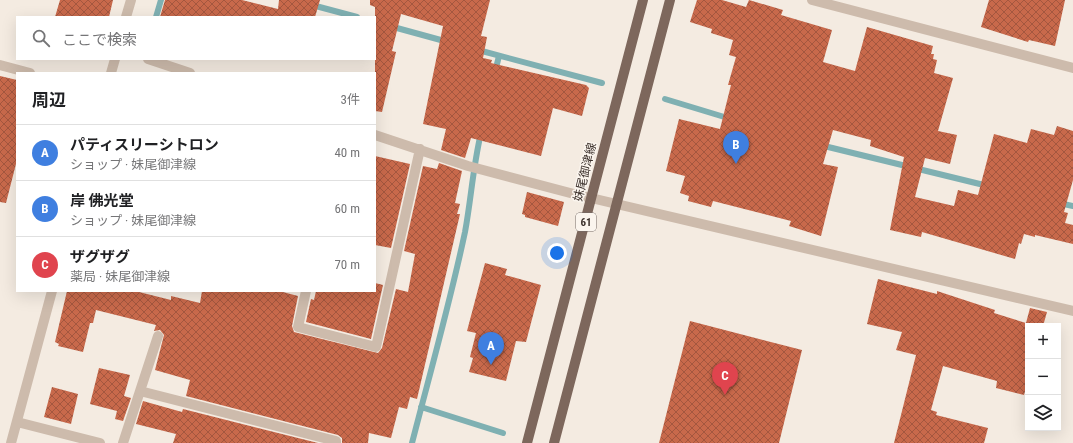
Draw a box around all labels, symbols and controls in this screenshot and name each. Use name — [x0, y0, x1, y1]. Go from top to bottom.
search box — [16, 16, 376, 60]
icon: search — [30, 27, 52, 49]
text: ここで検索 — [62, 31, 137, 49]
text: 周辺 — [32, 90, 66, 110]
text: 3件 — [341, 92, 360, 107]
pin: B — [723, 131, 749, 164]
text: パティスリーシトロン — [70, 136, 219, 154]
street label: 妹尾御津線 — [571, 141, 599, 203]
text: A — [41, 145, 49, 160]
text: 40 m — [334, 145, 360, 160]
text: ショップ · 妹尾御津線 — [70, 157, 196, 172]
text: 岸 佛光堂 — [70, 192, 133, 210]
text: B — [41, 201, 49, 216]
text: 60 m — [334, 201, 360, 216]
text: ショップ · 妹尾御津線 — [70, 213, 196, 228]
road number: 61 — [576, 213, 596, 231]
your location — [547, 243, 567, 263]
text: ザグザグ — [70, 248, 130, 266]
text: C — [41, 257, 49, 272]
text: 70 m — [334, 257, 360, 272]
text: 薬局 · 妹尾御津線 — [70, 269, 170, 284]
map controls — [1025, 323, 1061, 431]
button: + — [1025, 323, 1061, 359]
pin: A — [478, 332, 504, 365]
button: − — [1025, 359, 1061, 395]
pin: C — [712, 362, 738, 395]
button: layers — [1025, 395, 1061, 431]

